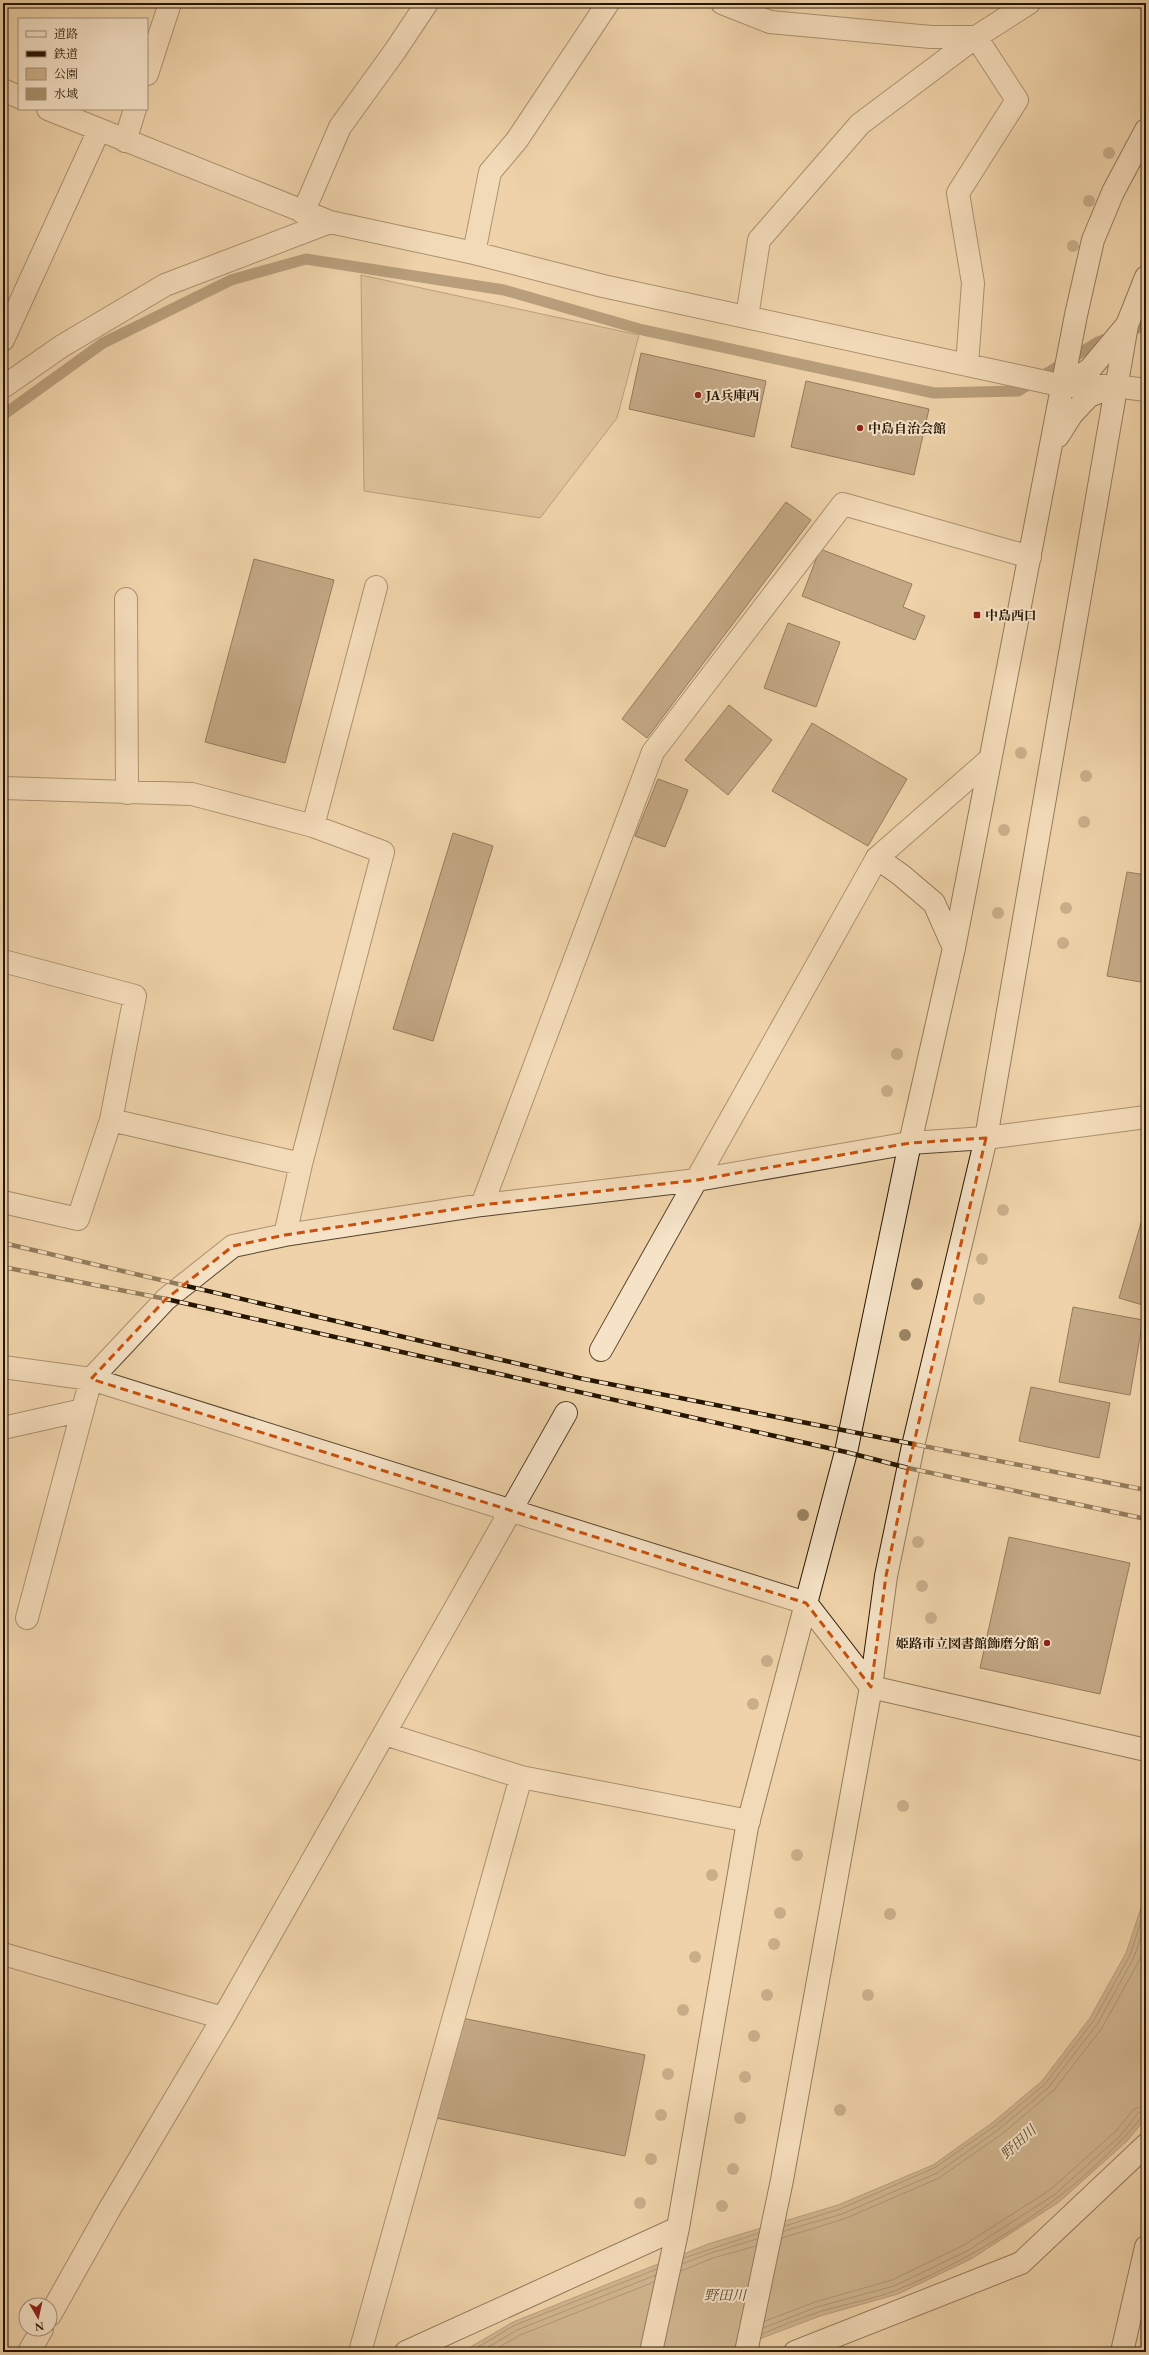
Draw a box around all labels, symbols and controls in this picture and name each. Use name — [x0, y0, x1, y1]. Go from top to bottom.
legend — [18, 18, 148, 110]
text: 道路 — [54, 26, 78, 42]
text: 鉄道 — [53, 46, 78, 62]
text: 公園 — [54, 66, 78, 82]
text: 水域 — [54, 86, 78, 102]
place label: JA兵庫西 — [704, 387, 759, 404]
marker: JA兵庫西 — [693, 390, 703, 400]
place label: 中島自治会館 — [868, 420, 946, 437]
marker: 中島自治会館 — [855, 423, 865, 433]
place label: 中島西口 — [985, 607, 1037, 624]
marker: 中島西口 — [972, 610, 982, 620]
place label: 姫路市立図書館飾磨分館 — [896, 1635, 1039, 1652]
marker: 姫路市立図書館飾磨分館 — [1042, 1638, 1052, 1648]
water label: 野田川 — [996, 2120, 1041, 2163]
water label: 野田川 — [704, 2286, 748, 2304]
north arrow — [18, 2297, 58, 2337]
text: N — [34, 2319, 45, 2335]

